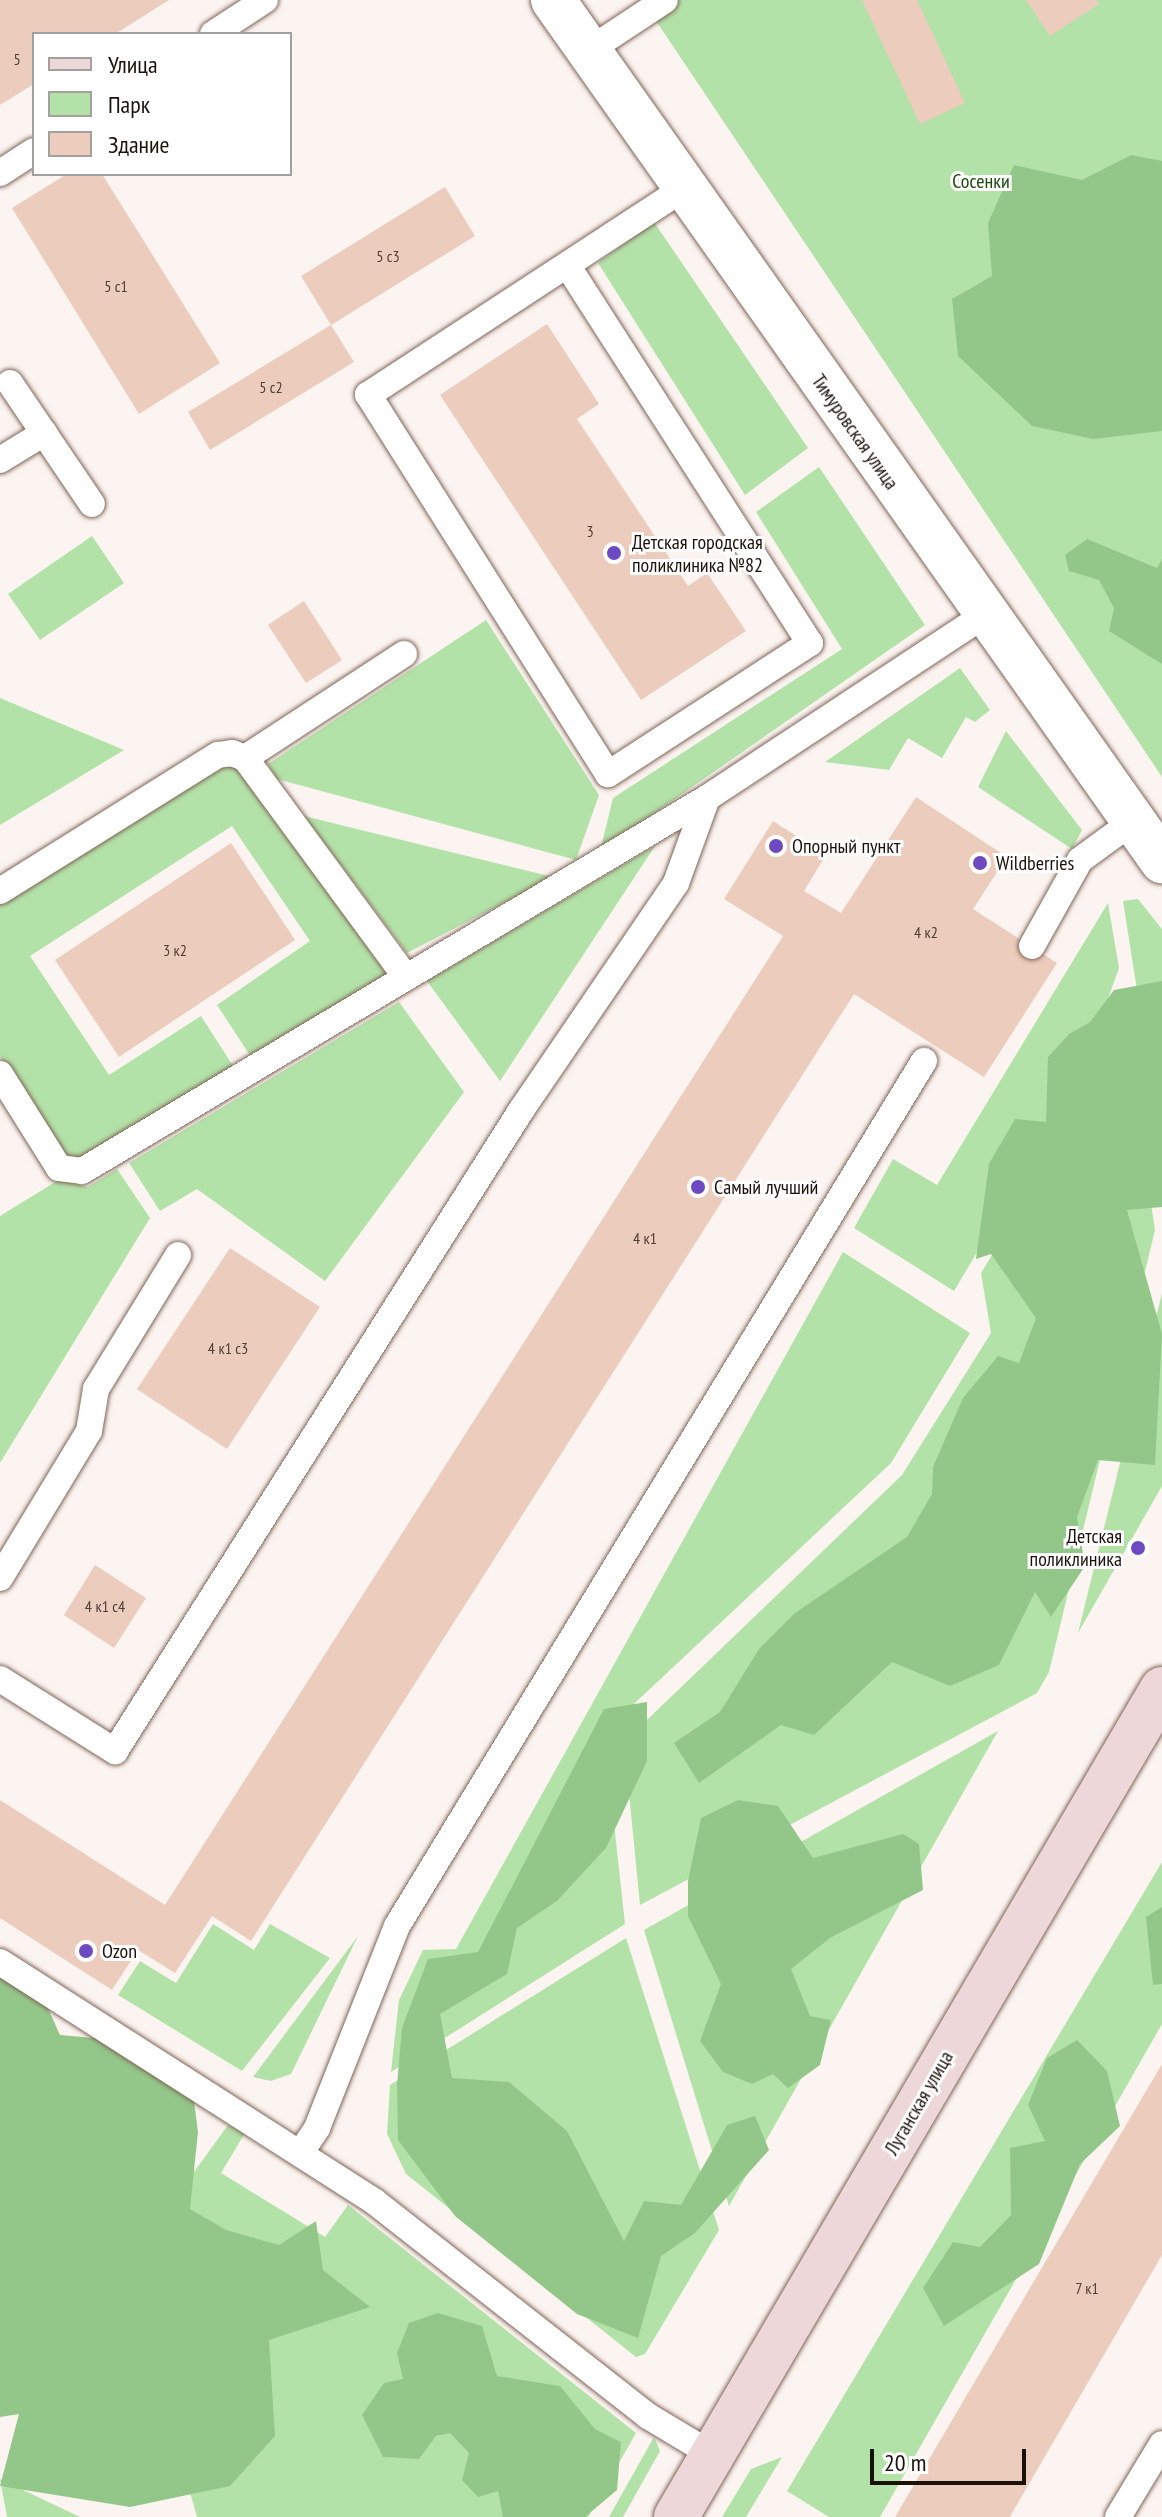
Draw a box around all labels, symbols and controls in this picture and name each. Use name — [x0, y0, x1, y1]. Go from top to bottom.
legend — [32, 32, 292, 176]
house number: 5 — [13, 49, 21, 69]
text: Улица — [108, 49, 158, 80]
text: Парк — [108, 89, 150, 120]
text: Здание — [108, 129, 169, 160]
park label: Сосенки — [952, 169, 1010, 193]
house number: 5 с3 — [376, 246, 400, 266]
house number: 5 с1 — [104, 276, 128, 296]
street label: Тимуровская улица — [806, 370, 904, 494]
house number: 5 с2 — [259, 377, 283, 397]
house number: 3 — [586, 521, 594, 541]
place label: Детская городская поликлиника №82 — [632, 530, 763, 577]
marker: Детская городская поликлиника №82 — [603, 542, 625, 564]
place label: Опорный пункт — [792, 834, 900, 858]
marker: Опорный пункт — [767, 837, 785, 855]
place label: Wildberries — [996, 851, 1074, 875]
marker: Wildberries — [971, 854, 989, 872]
house number: 4 к2 — [914, 922, 938, 942]
house number: 3 к2 — [163, 940, 187, 960]
place label: Самый лучший — [714, 1175, 818, 1199]
marker: Самый лучший — [689, 1178, 707, 1196]
house number: 4 к1 — [633, 1228, 657, 1248]
house number: 4 к1 с3 — [208, 1338, 248, 1358]
place label: Детская поликлиника — [1030, 1524, 1122, 1571]
marker: Детская поликлиника — [1129, 1539, 1147, 1557]
house number: 4 к1 с4 — [85, 1596, 125, 1616]
place label: Ozon — [102, 1939, 137, 1963]
marker: Ozon — [77, 1942, 95, 1960]
street label: Луганская улица — [880, 2047, 958, 2159]
house number: 7 к1 — [1075, 2278, 1099, 2298]
scale bar — [874, 2433, 1030, 2483]
text: 20 m — [884, 2447, 926, 2478]

